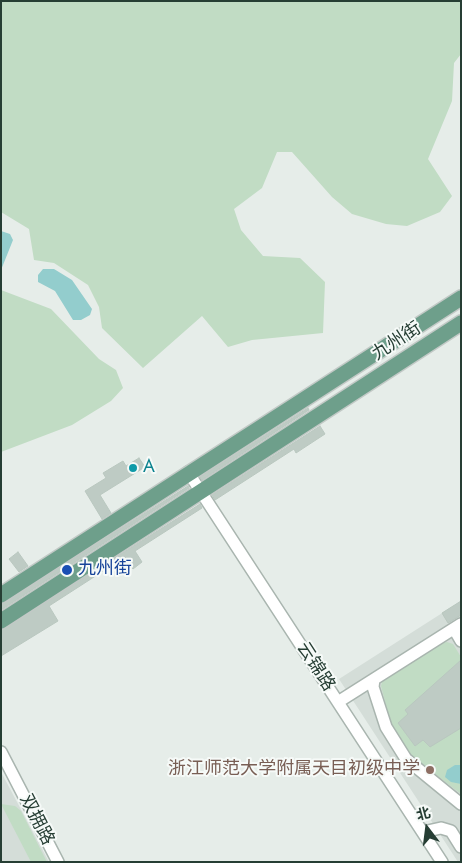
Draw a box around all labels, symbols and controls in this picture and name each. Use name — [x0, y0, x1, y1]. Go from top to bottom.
street label: 九州街 — [368, 318, 426, 366]
place label: A — [143, 457, 155, 479]
marker: A — [127, 462, 139, 474]
place label: 九州街 — [78, 559, 132, 581]
marker: 九州街 — [60, 563, 74, 577]
street label: 云锦路 — [291, 638, 339, 696]
place label: 浙江师范大学附属天目初级中学 — [168, 759, 420, 781]
marker: 浙江师范大学附属天目初级中学 — [424, 764, 436, 776]
street label: 双拥路 — [14, 791, 58, 849]
text: 北 — [414, 802, 432, 825]
north arrow — [402, 803, 452, 853]

